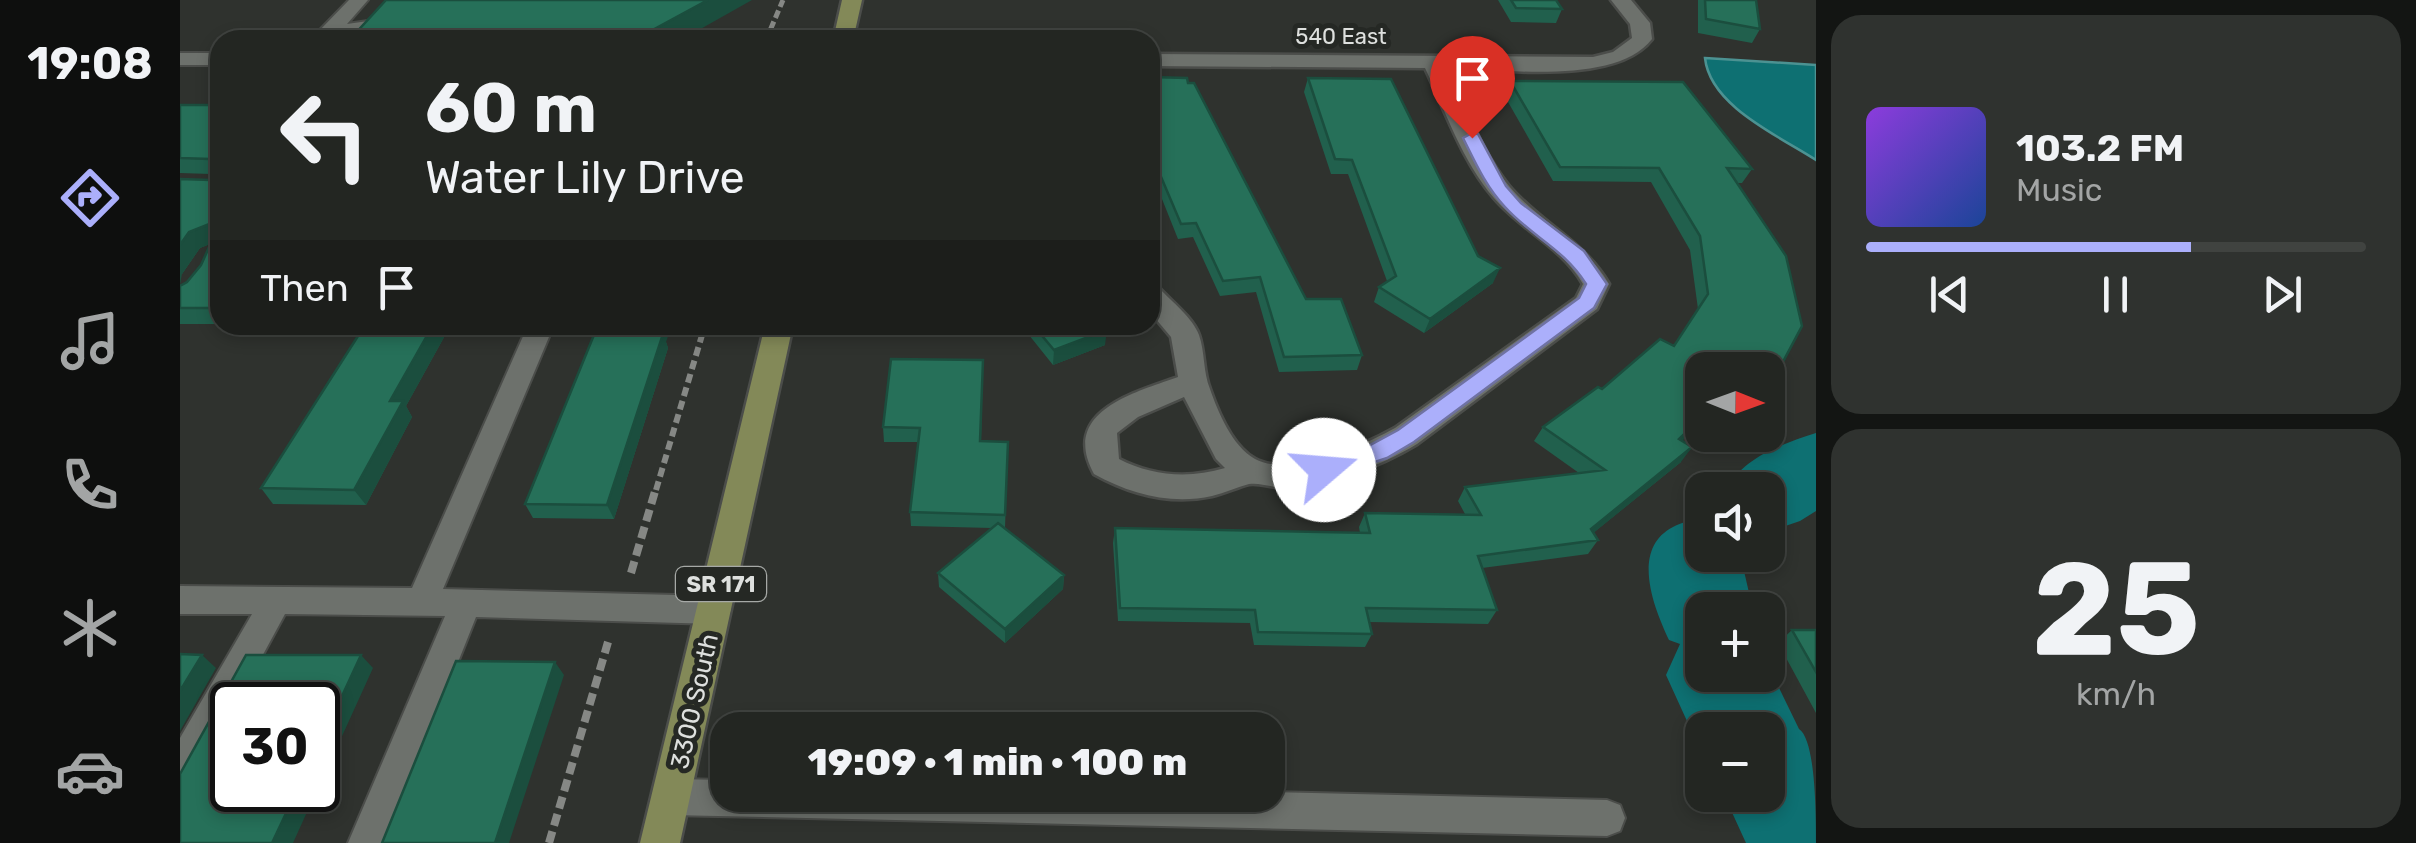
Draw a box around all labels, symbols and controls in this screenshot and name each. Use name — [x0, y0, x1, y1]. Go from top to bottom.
street label: 540 East — [1295, 23, 1387, 50]
pin — [1430, 36, 1515, 139]
text: 19:08 — [27, 37, 153, 90]
icon: arrive — [1445, 51, 1500, 106]
text: 60 m — [425, 67, 597, 150]
icon: left — [260, 70, 390, 200]
text: 103.2 FM — [2016, 125, 2184, 171]
text: Water Lily Drive — [425, 151, 745, 204]
icon: directions — [55, 163, 125, 233]
text: Music — [2016, 171, 2102, 209]
icon: arrive — [369, 260, 424, 315]
text: Then — [260, 265, 349, 311]
icon: previous — [1922, 267, 1977, 322]
icon: pause — [2088, 267, 2143, 322]
icon: next — [2255, 267, 2310, 322]
icon: music — [55, 306, 125, 376]
north arrow — [1685, 352, 1785, 452]
map controls — [1685, 352, 1785, 812]
position arrow — [1272, 418, 1376, 522]
icon: phone — [55, 450, 125, 520]
button: sound — [1685, 472, 1785, 572]
text: 25 — [2032, 532, 2200, 687]
road number: SR 171 — [676, 567, 766, 601]
button: + — [1685, 592, 1785, 692]
icon: climate — [55, 593, 125, 663]
street label: 3300 South — [665, 631, 724, 772]
text: km/h — [2076, 675, 2156, 713]
speed limit sign: 30 — [210, 682, 340, 812]
button: − — [1685, 712, 1785, 812]
icon: car — [55, 736, 125, 806]
text: 19:09 · 1 min · 100 m — [808, 739, 1187, 785]

